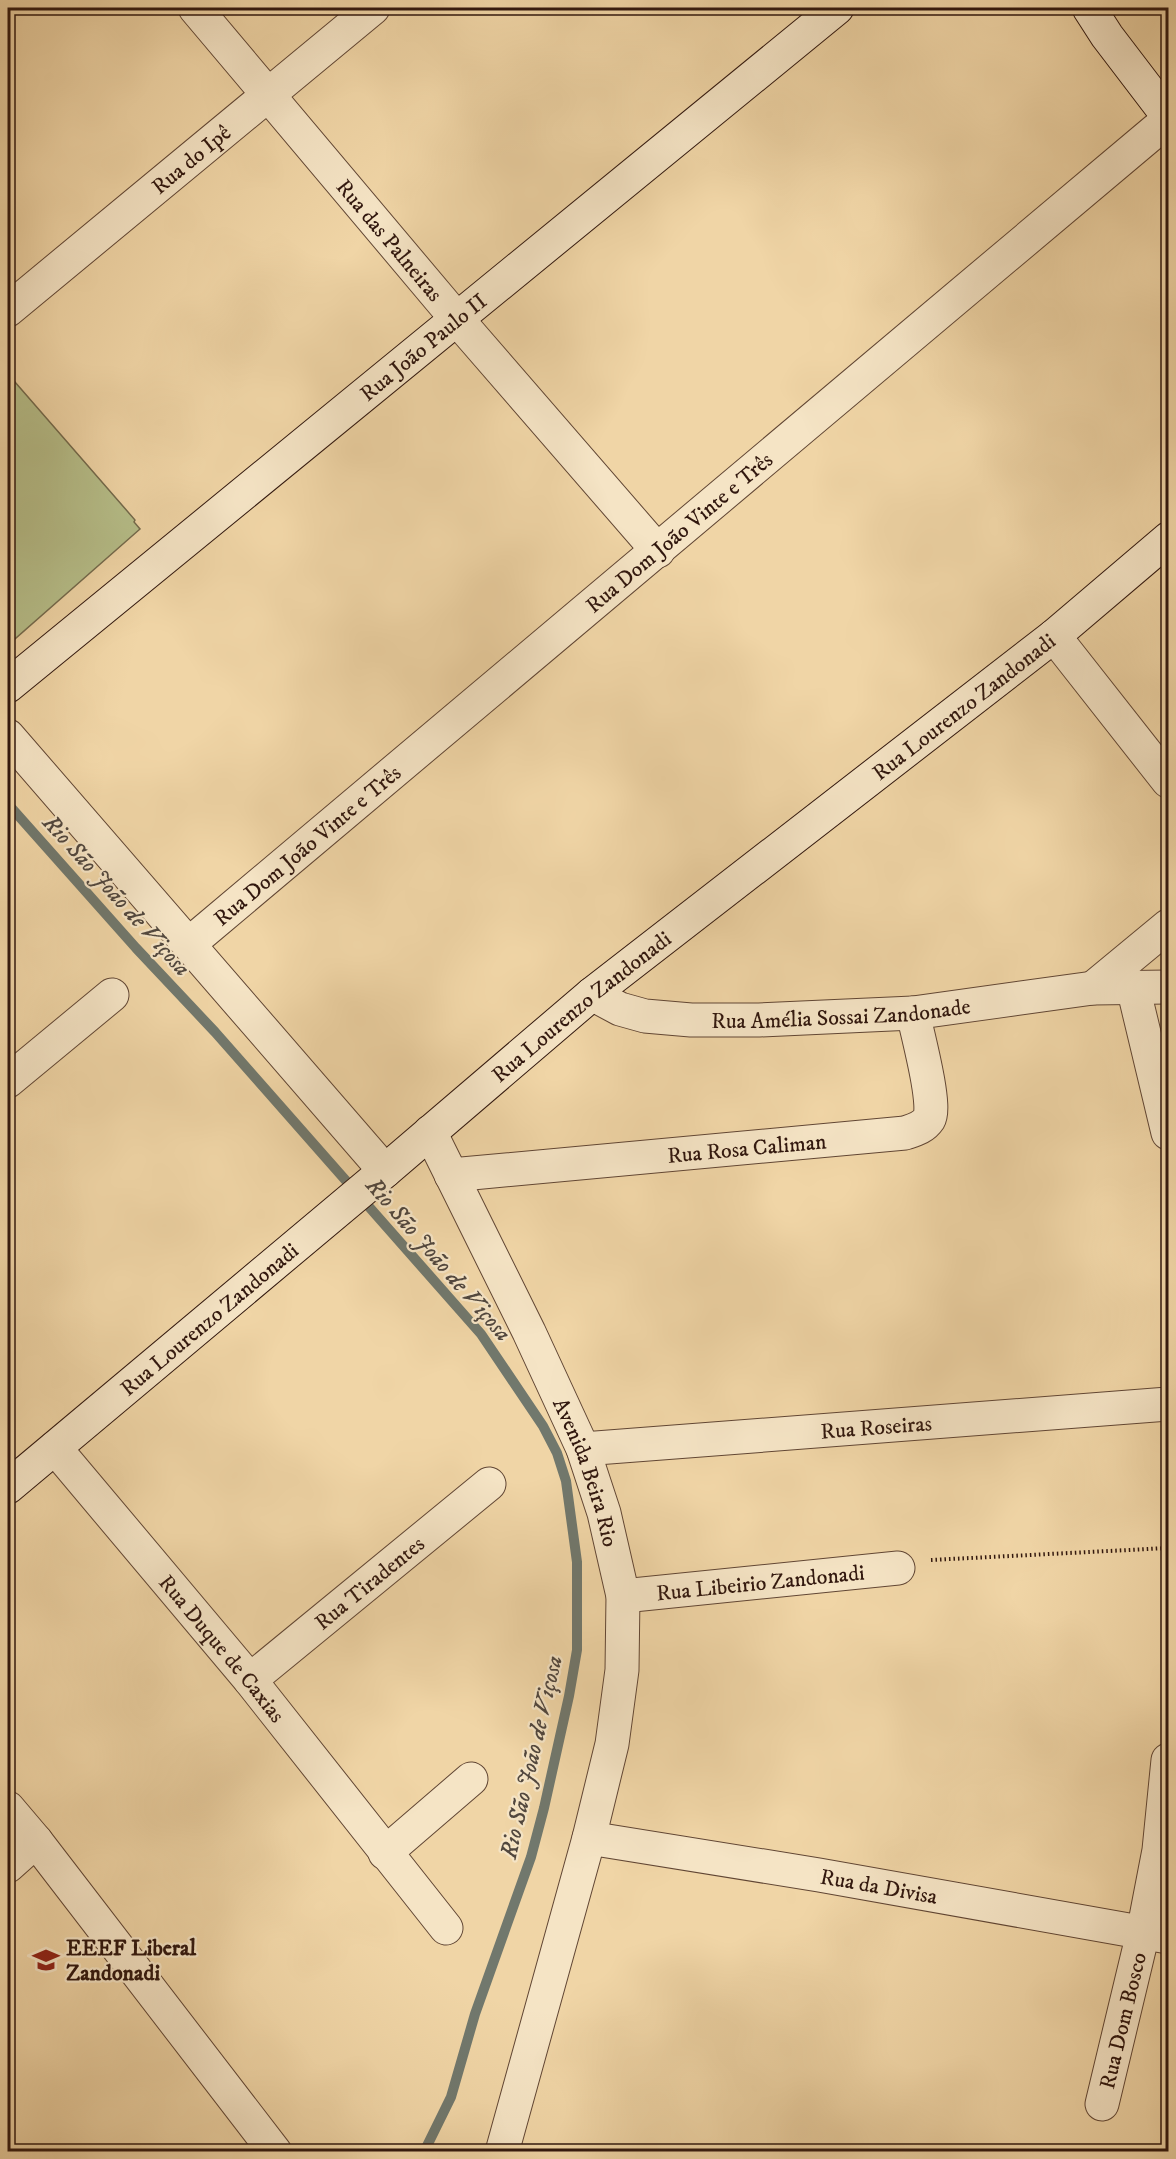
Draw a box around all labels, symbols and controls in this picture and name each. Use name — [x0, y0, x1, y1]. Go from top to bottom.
street label: Rua do Ipê — [146, 119, 237, 201]
street label: Rua das Palneiras — [330, 174, 448, 307]
street label: Rua João Paulo II — [355, 288, 493, 408]
street label: Rua Dom João Vinte e Três — [581, 447, 779, 619]
street label: Rua Lourenzo Zandonadi — [867, 628, 1061, 787]
street label: Rua Dom João Vinte e Três — [209, 760, 407, 932]
water label: Rio São João de Viçosa — [35, 808, 197, 983]
street label: Rua Lourenzo Zandonadi — [487, 926, 677, 1089]
street label: Rua Amélia Sossai Zandonade — [711, 993, 972, 1035]
street label: Rua Rosa Caliman — [666, 1128, 828, 1170]
water label: Rio São João de Viçosa — [358, 1171, 518, 1348]
street label: Rua Lourenzo Zandonadi — [115, 1237, 304, 1402]
street label: Avenida Beira Rio — [546, 1394, 623, 1549]
street label: Rua Roseiras — [820, 1410, 933, 1446]
street label: Rua Tiradentes — [310, 1531, 430, 1636]
street label: Rua Libeirio Zandonadi — [655, 1559, 866, 1608]
street label: Rua Duque de Caxias — [152, 1570, 290, 1728]
water label: Rio São João de Viçosa — [494, 1653, 570, 1863]
street label: Rua da Divisa — [818, 1863, 940, 1911]
place label: EEEF Liberal Zandonadi — [66, 1935, 196, 1987]
school or university icon: EEEF Liberal Zandonadi — [31, 1945, 61, 1975]
street label: Rua Dom Bosco — [1094, 1950, 1153, 2092]

